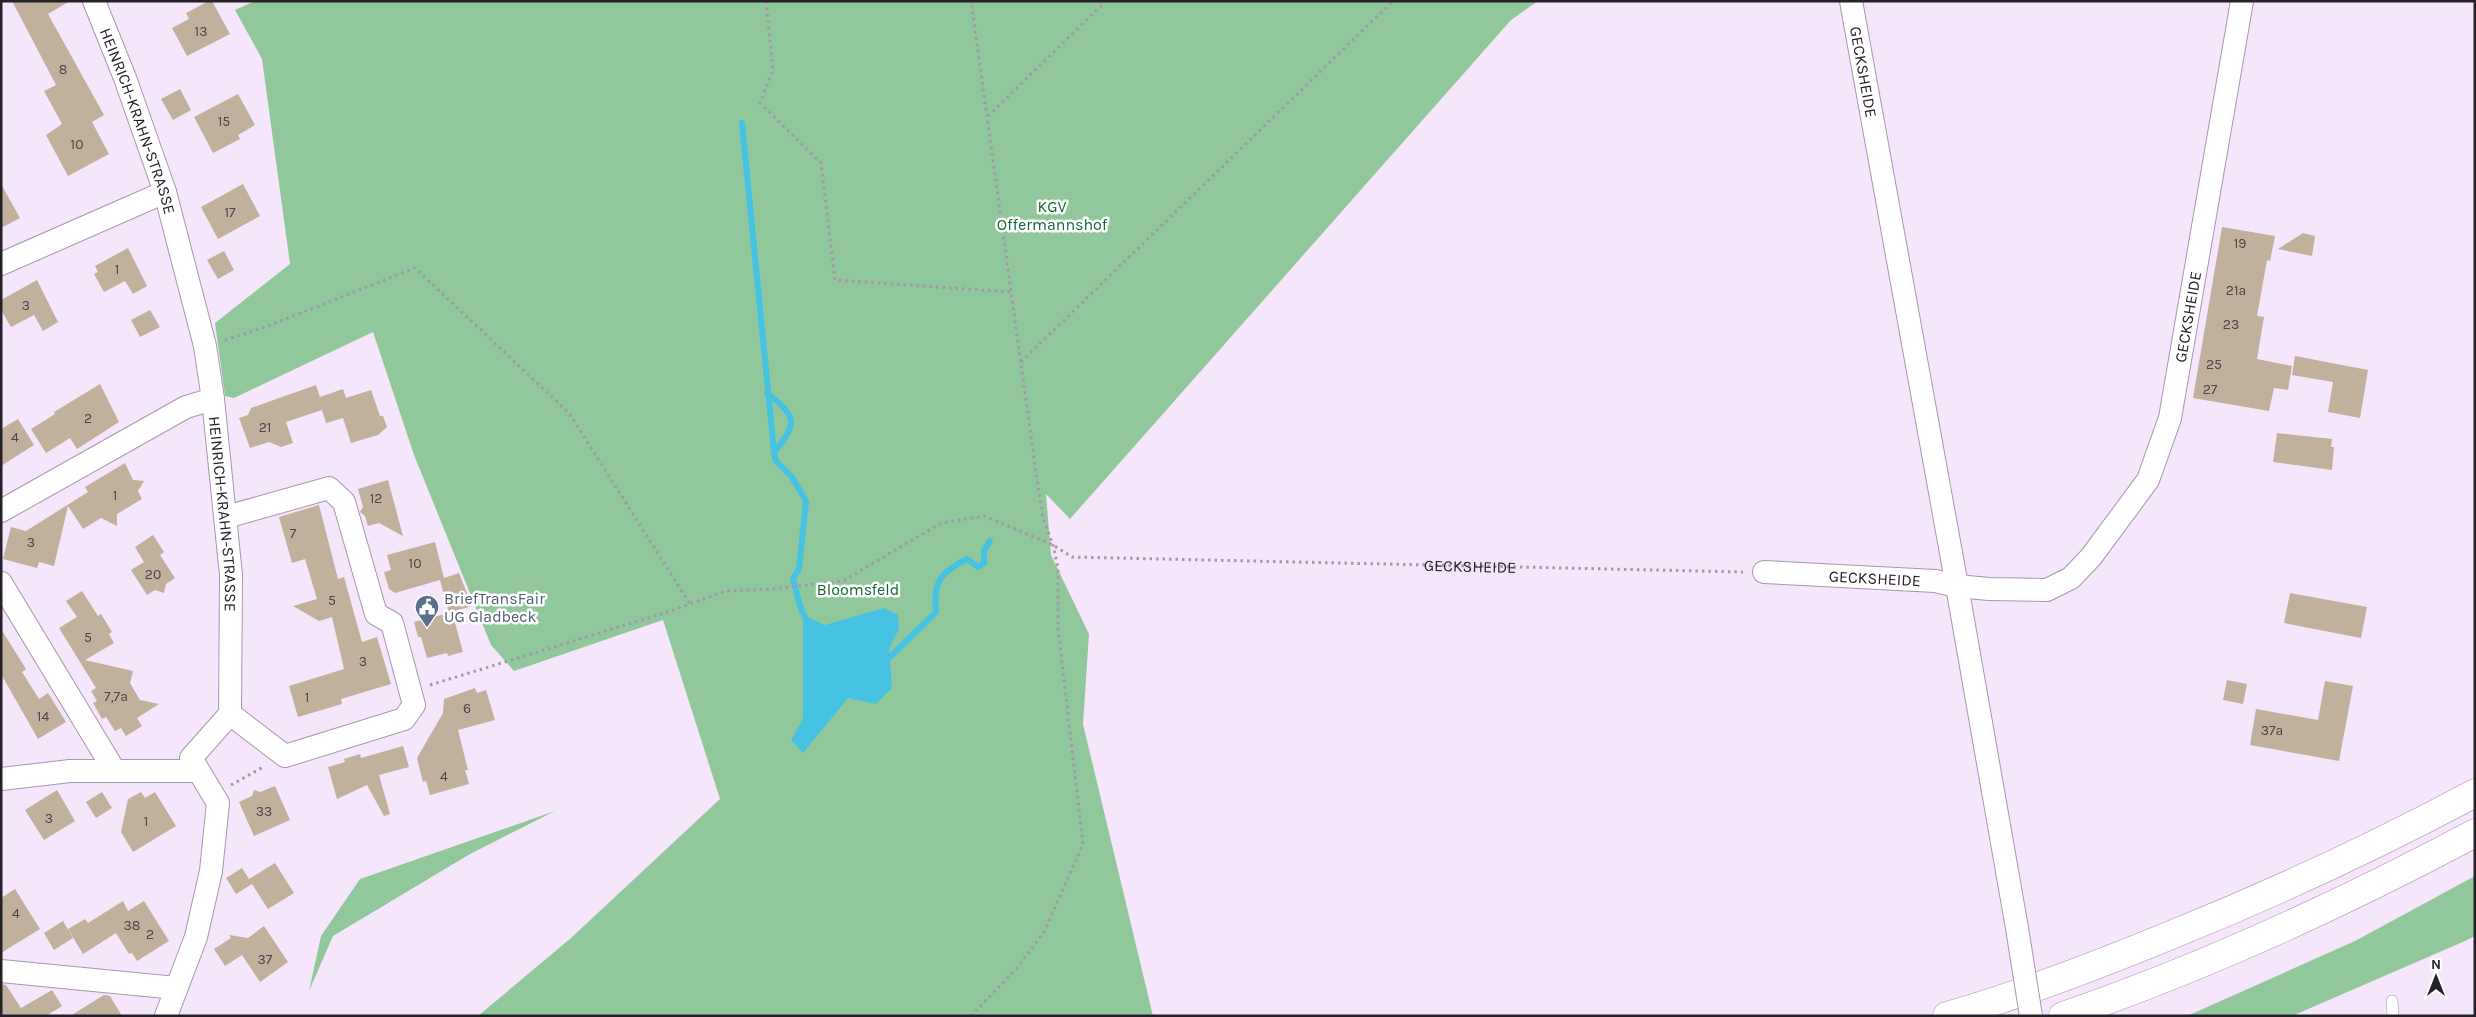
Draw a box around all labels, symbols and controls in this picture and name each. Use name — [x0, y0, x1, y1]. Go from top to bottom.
house number: 13 — [195, 23, 207, 40]
street label: HEINRICH-KRAHN-STRASSE — [96, 25, 180, 216]
street label: GECKSHEIDE — [1846, 25, 1881, 119]
house number: 8 — [59, 61, 67, 78]
house number: 15 — [218, 113, 230, 130]
house number: 10 — [71, 136, 83, 153]
park label: KGV Offermannshof — [997, 197, 1108, 234]
house number: 17 — [224, 204, 236, 221]
house number: 19 — [2234, 235, 2246, 252]
house number: 1 — [115, 261, 119, 278]
street label: GECKSHEIDE — [2170, 270, 2205, 364]
house number: 21a — [2226, 282, 2246, 299]
house number: 3 — [22, 297, 30, 314]
house number: 23 — [2223, 316, 2239, 333]
house number: 25 — [2206, 356, 2222, 373]
house number: 27 — [2203, 381, 2218, 398]
house number: 2 — [84, 410, 92, 427]
street label: HEINRICH-KRAHN-STRASSE — [205, 415, 241, 612]
house number: 21 — [259, 419, 271, 436]
house number: 4 — [11, 429, 19, 446]
house number: 1 — [113, 487, 117, 504]
house number: 12 — [370, 490, 382, 507]
house number: 7 — [290, 525, 297, 542]
house number: 3 — [27, 534, 35, 551]
house number: 10 — [409, 555, 421, 572]
street label: GECKSHEIDE — [1424, 555, 1516, 576]
house number: 20 — [145, 566, 161, 583]
street label: GECKSHEIDE — [1828, 566, 1921, 590]
park label: Bloomsfeld — [817, 580, 899, 599]
place label: BriefTransFair UG Gladbeck — [444, 589, 545, 626]
house number: 5 — [328, 592, 336, 609]
public building icon: BriefTransFair UG Gladbeck — [414, 594, 440, 628]
house number: 5 — [84, 629, 92, 646]
house number: 3 — [359, 653, 367, 670]
house number: 7,7a — [104, 688, 128, 705]
house number: 1 — [305, 689, 309, 706]
house number: 6 — [463, 700, 471, 717]
house number: 14 — [37, 708, 49, 725]
house number: 37a — [2261, 722, 2283, 739]
house number: 4 — [440, 768, 448, 785]
house number: 33 — [256, 803, 272, 820]
house number: 3 — [45, 810, 53, 827]
house number: 1 — [144, 813, 148, 830]
house number: 4 — [12, 905, 20, 922]
house number: 38 — [124, 917, 140, 934]
house number: 2 — [146, 926, 154, 943]
house number: 37 — [258, 951, 273, 968]
north arrow — [2411, 952, 2461, 1002]
text: N — [2431, 956, 2441, 973]

